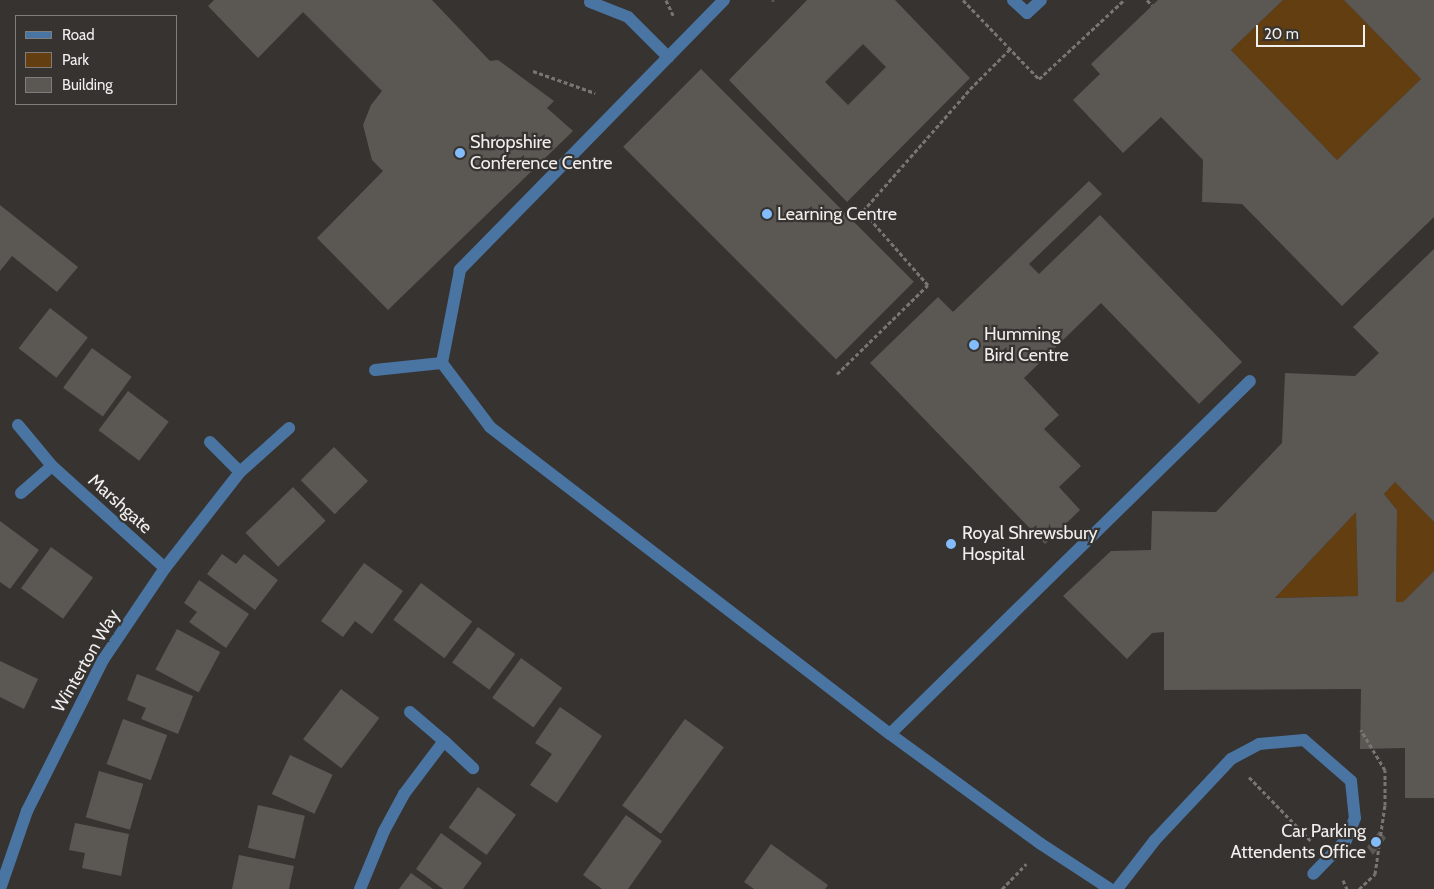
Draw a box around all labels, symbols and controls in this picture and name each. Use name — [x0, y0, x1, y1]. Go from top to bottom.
legend — [15, 15, 178, 105]
scale bar — [1259, 15, 1368, 47]
text: 20 m — [1264, 25, 1299, 43]
text: Road — [62, 26, 95, 44]
text: Park — [62, 51, 89, 69]
text: Building — [62, 76, 113, 94]
place label: Shropshire Conference Centre — [470, 132, 612, 174]
marker: Shropshire Conference Centre — [454, 147, 466, 159]
place label: Learning Centre — [777, 203, 897, 225]
marker: Learning Centre — [761, 208, 773, 220]
place label: Humming Bird Centre — [984, 324, 1069, 366]
marker: Humming Bird Centre — [968, 339, 980, 351]
street label: Marshgate — [84, 470, 156, 538]
place label: Royal Shrewsbury Hospital — [962, 523, 1098, 566]
marker: Royal Shrewsbury Hospital — [944, 537, 958, 551]
street label: Winterton Way — [48, 606, 124, 716]
place label: Car Parking Attendents Office — [1231, 821, 1366, 864]
marker: Car Parking Attendents Office — [1370, 836, 1382, 848]

